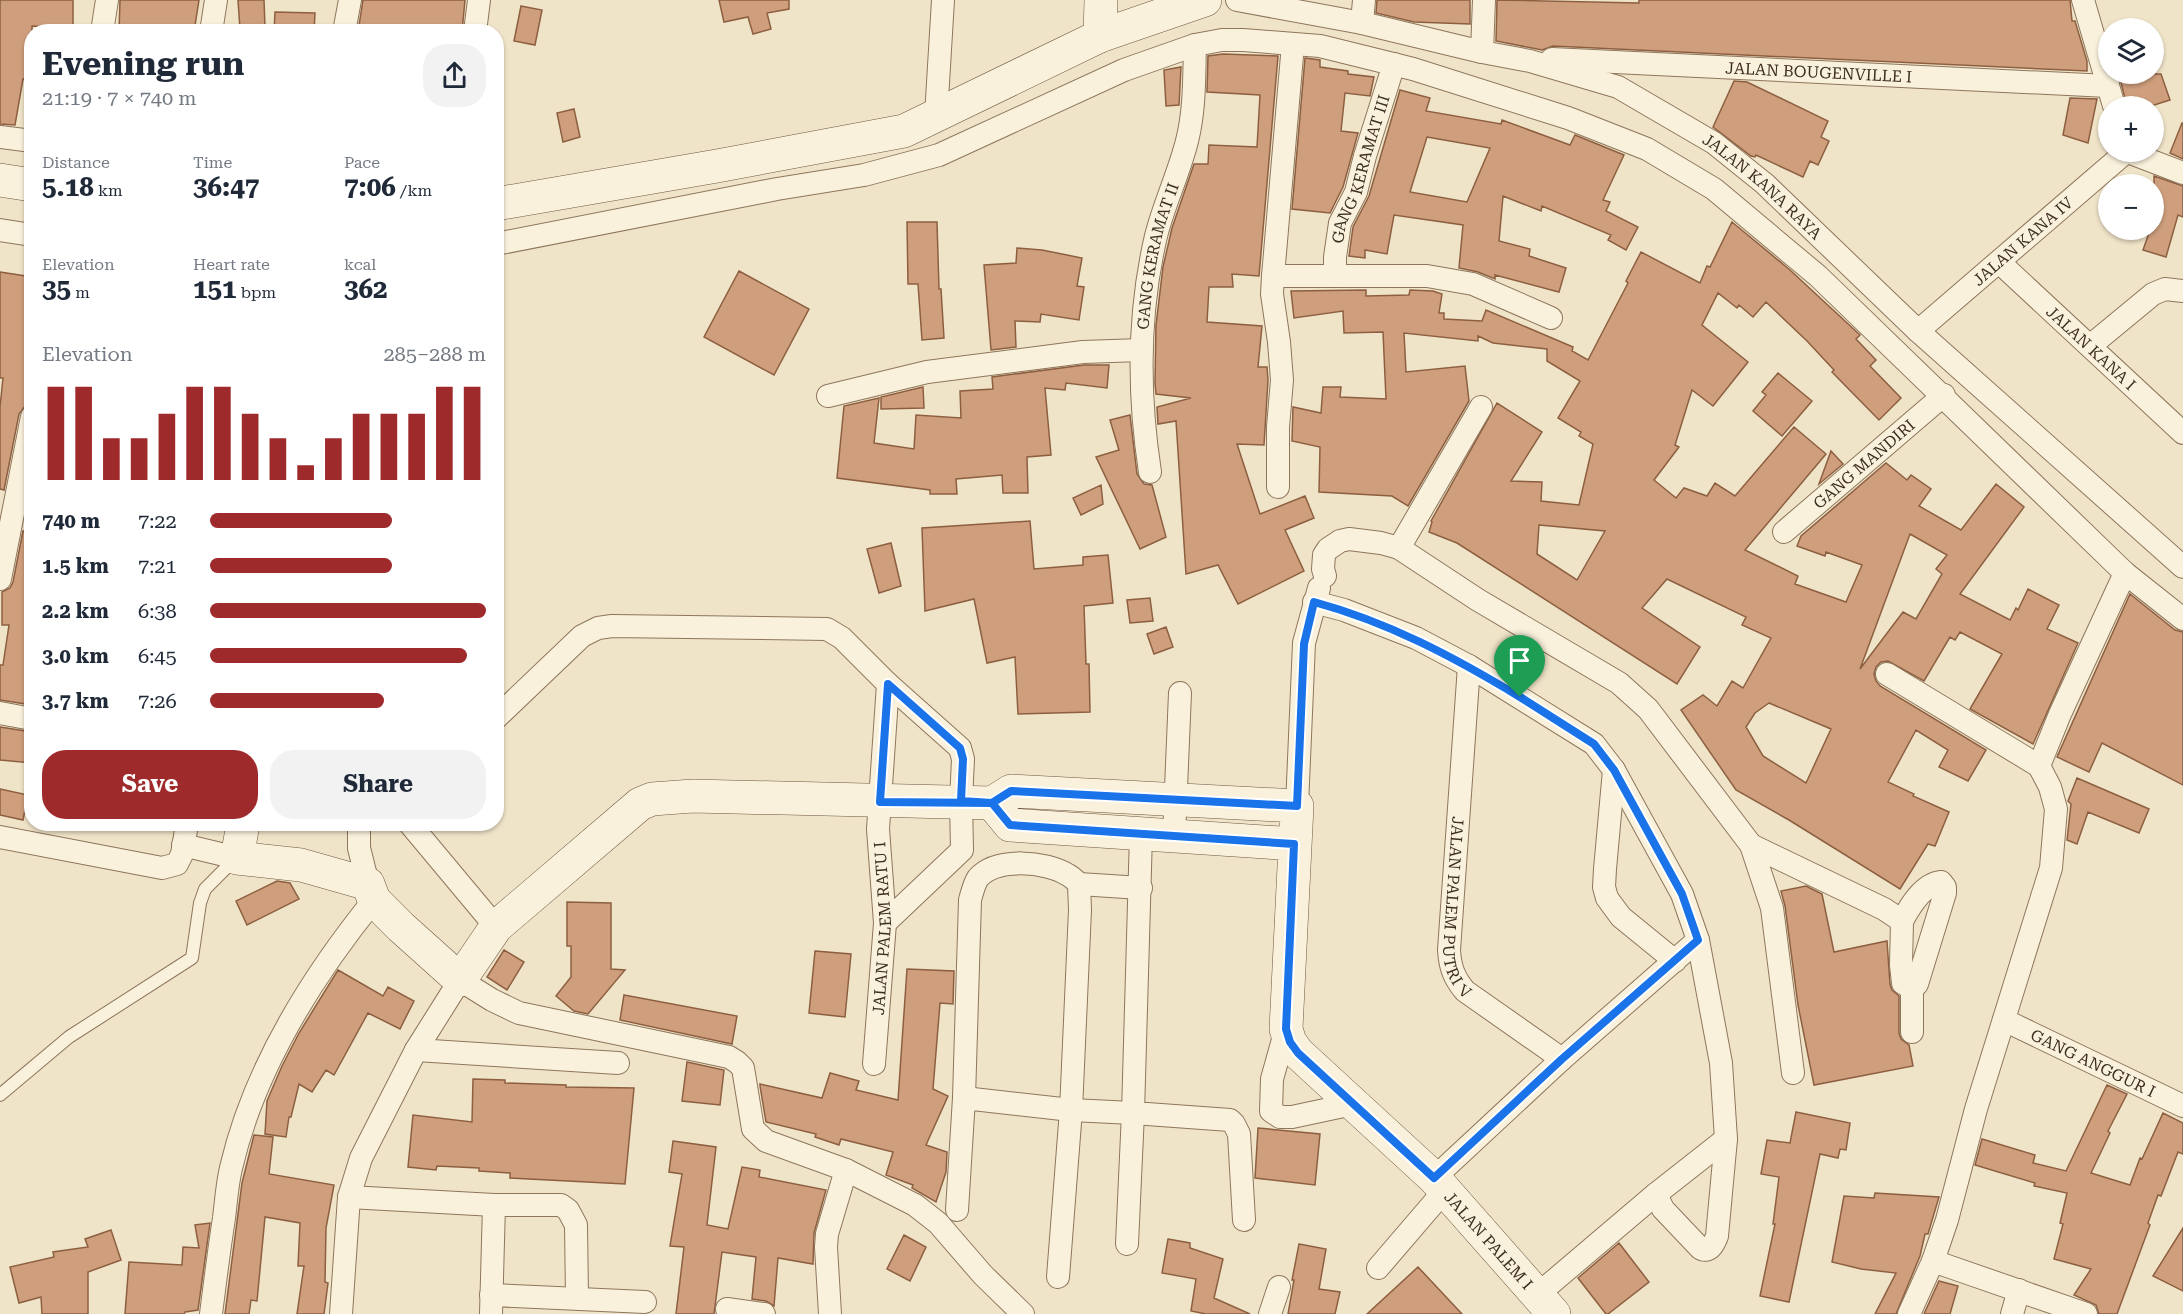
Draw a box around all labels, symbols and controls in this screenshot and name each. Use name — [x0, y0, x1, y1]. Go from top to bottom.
map controls — [2098, 18, 2164, 240]
button: layers — [2098, 18, 2164, 84]
text: Evening run — [42, 44, 244, 83]
button: share — [423, 44, 486, 107]
street label: JALAN BOUGENVILLE I — [1725, 58, 1912, 86]
text: 21:19 · 7 × 740 m — [42, 86, 197, 110]
street label: GANG KERAMAT III — [1328, 92, 1393, 245]
button: + — [2098, 96, 2164, 162]
street label: JALAN KANA RAYA — [1700, 129, 1826, 243]
text: Distance — [42, 153, 110, 172]
text: Time — [193, 153, 232, 172]
text: Pace — [344, 153, 380, 172]
text: 5.18 — [42, 172, 94, 202]
text: 36:47 — [193, 172, 259, 202]
text: 7:06 — [344, 172, 396, 202]
button: − — [2098, 174, 2164, 240]
street label: GANG KERAMAT II — [1133, 180, 1182, 330]
text: km — [94, 181, 123, 200]
text: /km — [396, 181, 432, 200]
street label: JALAN KANA IV — [1969, 192, 2077, 289]
text: Elevation — [42, 255, 115, 274]
text: Heart rate — [193, 255, 270, 274]
text: kcal — [344, 255, 376, 274]
text: 35 — [42, 274, 71, 304]
text: 151 — [193, 274, 237, 304]
text: 362 — [344, 274, 388, 304]
text: m — [71, 283, 90, 302]
text: bpm — [237, 283, 276, 302]
street label: JALAN KANA I — [2043, 302, 2140, 394]
text: Elevation — [42, 342, 133, 366]
text: 285–288 m — [383, 342, 486, 366]
street label: GANG MANDIRI — [1809, 415, 1918, 512]
text: 740 m — [42, 509, 100, 533]
text: 7:22 — [138, 509, 177, 533]
text: 1.5 km — [42, 554, 109, 578]
text: 7:21 — [138, 554, 177, 578]
text: 2.2 km — [42, 599, 109, 623]
text: 6:38 — [138, 599, 177, 623]
pin — [1494, 635, 1545, 697]
text: 3.0 km — [42, 644, 109, 668]
text: 6:45 — [138, 644, 177, 668]
icon: arrive — [1503, 644, 1536, 677]
text: 3.7 km — [42, 689, 109, 713]
text: 7:26 — [138, 689, 177, 713]
button: Save — [42, 750, 258, 819]
button: Share — [270, 750, 486, 819]
street label: JALAN PALEM PUTRI V — [1439, 816, 1476, 1002]
street label: JALAN PALEM RATU I — [868, 841, 895, 1016]
street label: GANG ANGGUR I — [2028, 1025, 2159, 1101]
street label: JALAN PALEM I — [1441, 1187, 1537, 1293]

